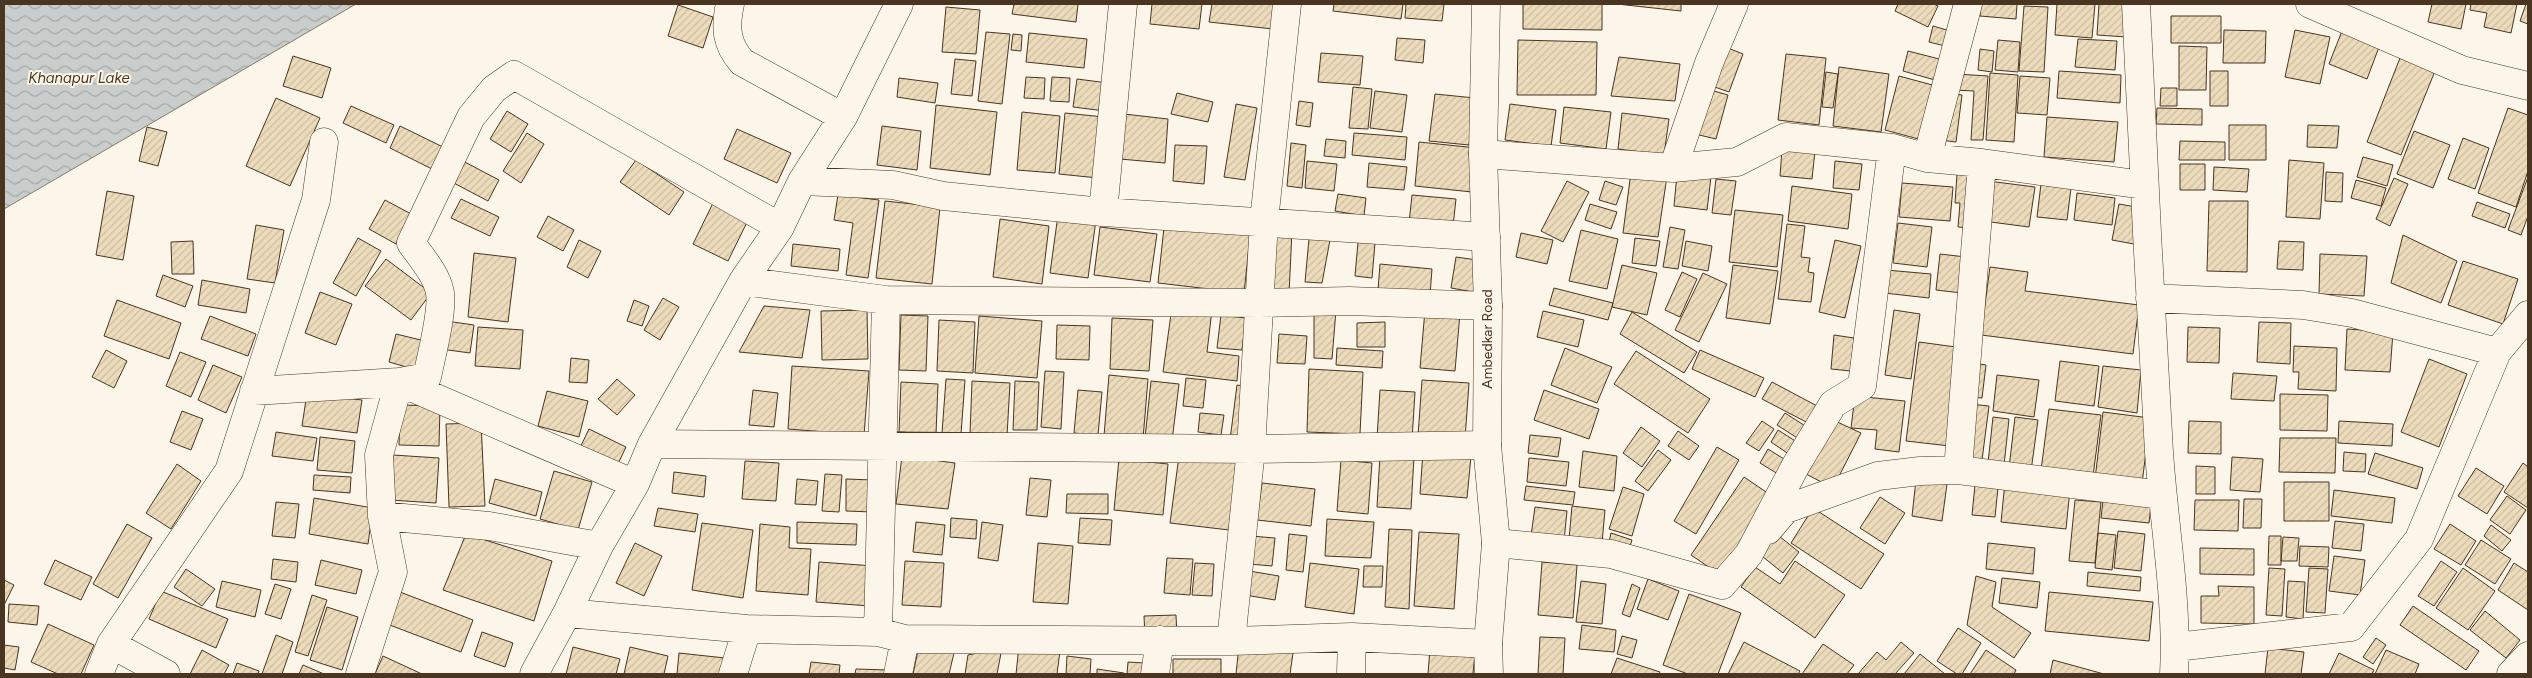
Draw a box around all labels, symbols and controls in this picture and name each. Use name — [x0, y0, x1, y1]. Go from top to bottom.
water label: Khanapur Lake — [28, 69, 130, 87]
street label: Ambedkar Road — [1479, 289, 1496, 389]

